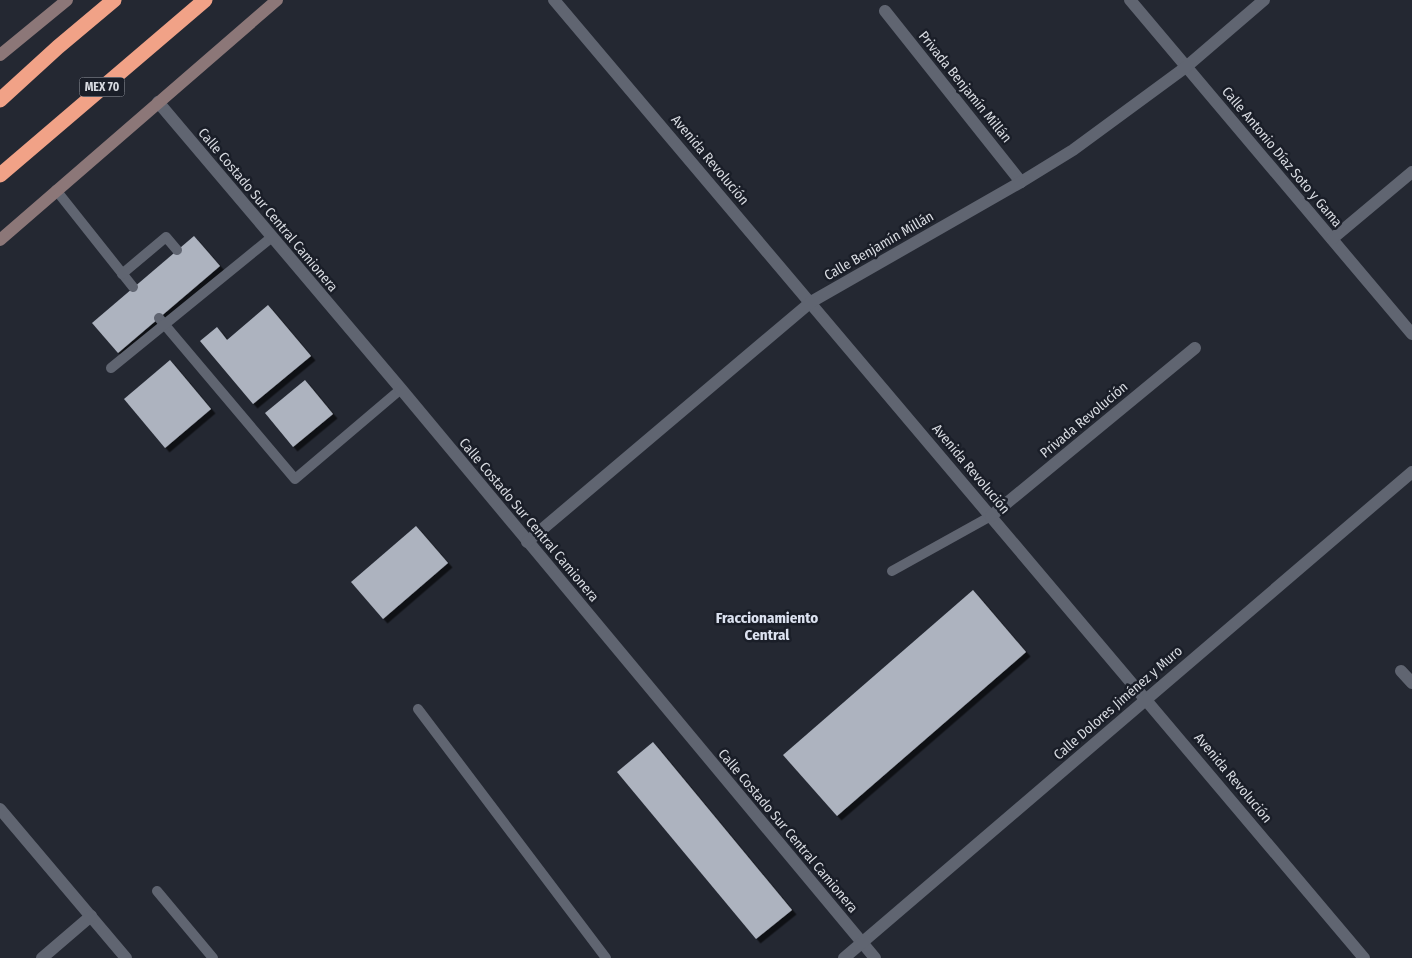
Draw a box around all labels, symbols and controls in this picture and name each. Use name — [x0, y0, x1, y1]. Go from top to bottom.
street label: Privada Benjamín Millán — [915, 28, 1015, 146]
road number: MEX 70 — [80, 77, 124, 96]
street label: Calle Antonio Díaz Soto y Gama — [1218, 83, 1346, 231]
street label: Avenida Revolución — [667, 112, 753, 208]
street label: Calle Costado Sur Central Camionera — [195, 125, 342, 295]
street label: Calle Benjamín Millán — [821, 208, 937, 284]
street label: Privada Revolución — [1037, 378, 1131, 462]
street label: Avenida Revolución — [928, 421, 1014, 517]
street label: Calle Costado Sur Central Camionera — [456, 435, 603, 605]
district label: Fraccionamiento Central — [716, 609, 818, 644]
street label: Calle Dolores Jiménez y Muro — [1050, 642, 1186, 764]
street label: Avenida Revolución — [1190, 730, 1276, 826]
street label: Calle Costado Sur Central Camionera — [715, 746, 862, 916]

